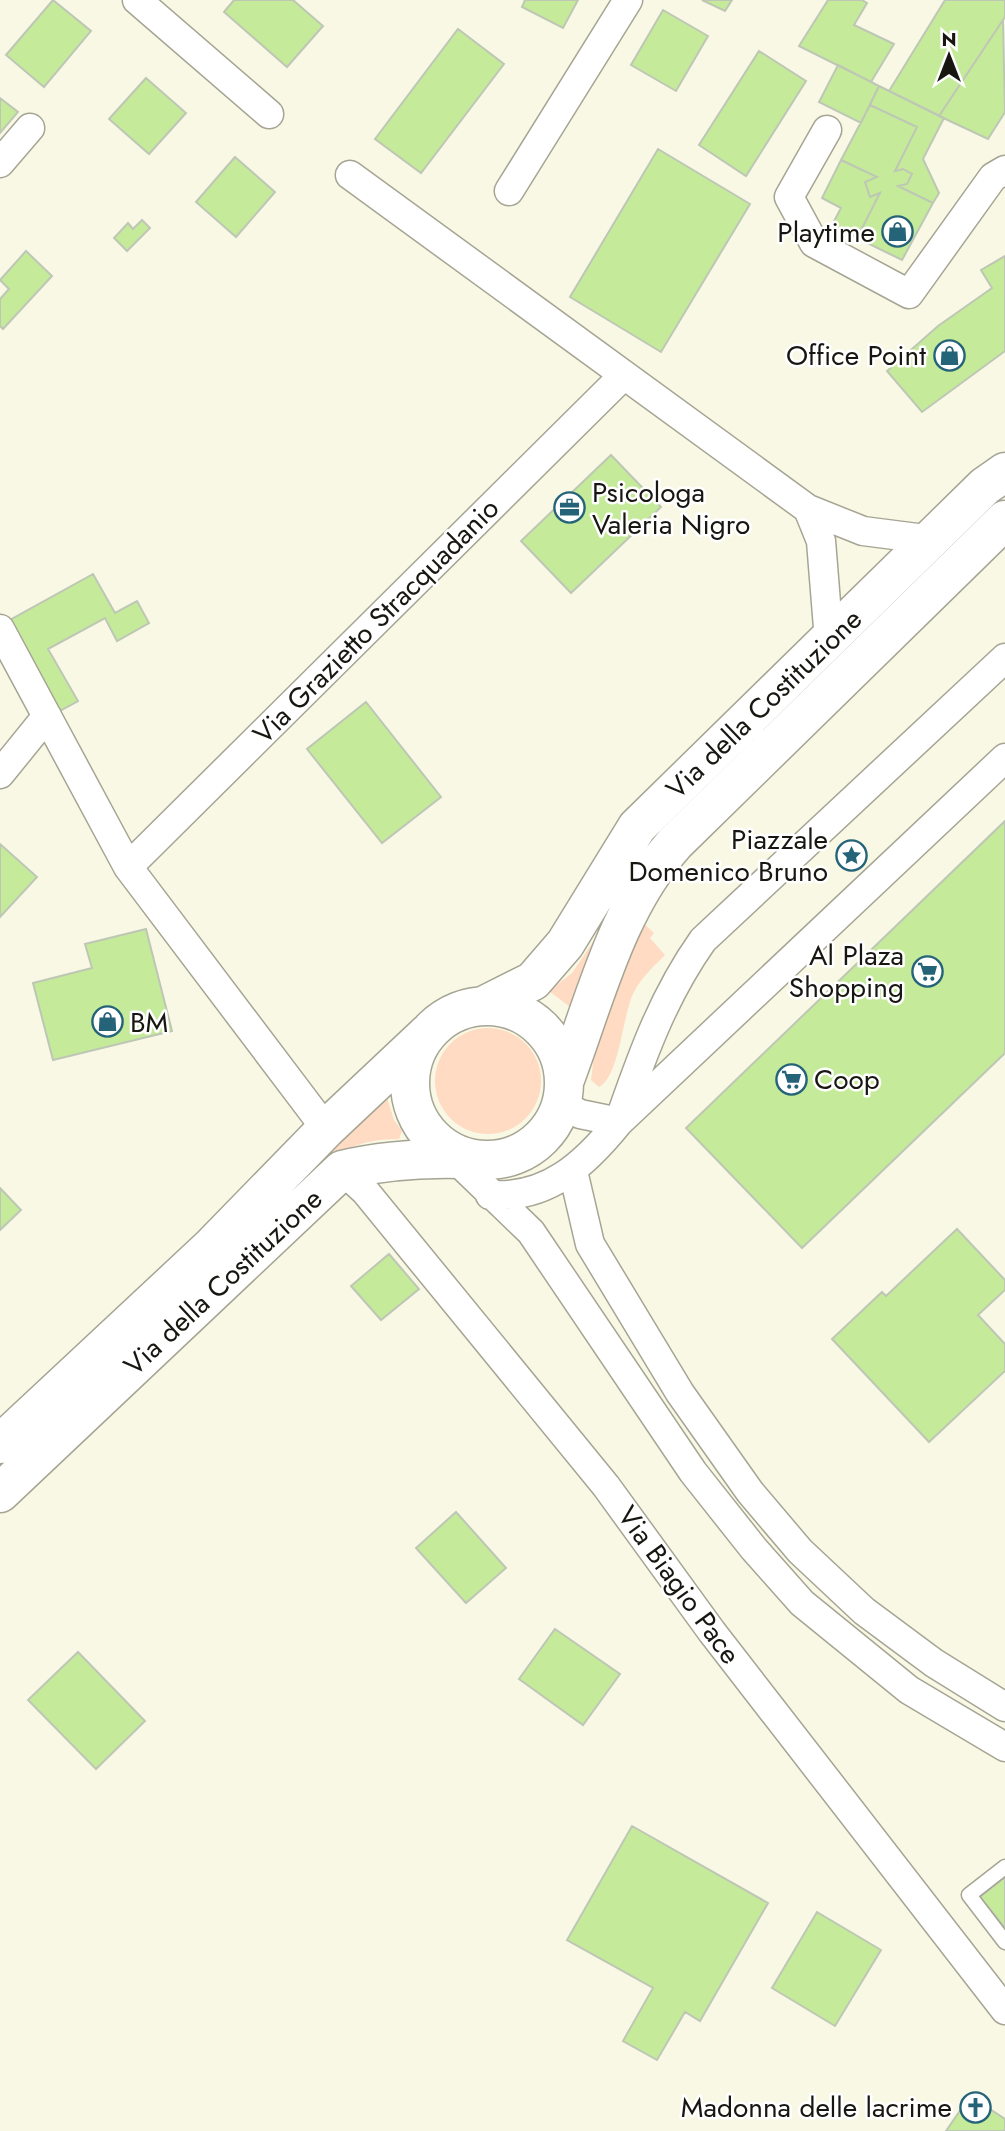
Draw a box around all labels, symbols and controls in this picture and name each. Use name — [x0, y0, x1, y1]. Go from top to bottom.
north arrow — [914, 21, 984, 91]
text: N — [941, 26, 957, 53]
place label: Playtime — [777, 212, 875, 253]
shop icon: Playtime — [881, 215, 915, 249]
place label: Office Point — [786, 335, 926, 376]
shop icon: Office Point — [932, 338, 966, 372]
place label: Psicologa Valeria Nigro — [592, 472, 750, 545]
street label: Via Grazietto Stracquadanio — [244, 489, 508, 753]
office icon: Psicologa Valeria Nigro — [552, 491, 586, 525]
street label: Via della Costituzione — [657, 599, 871, 809]
place label: Piazzale Domenico Bruno — [628, 819, 828, 892]
place icon: Piazzale Domenico Bruno — [834, 838, 868, 872]
place label: Al Plaza Shopping — [789, 935, 904, 1008]
supermarket icon: Al Plaza Shopping — [910, 954, 944, 988]
place label: BM — [130, 1002, 168, 1043]
shop icon: BM — [90, 1005, 124, 1039]
place label: Coop — [814, 1059, 880, 1100]
supermarket icon: Coop — [774, 1062, 808, 1096]
street label: Via della Costituzione — [114, 1179, 332, 1385]
street label: Via Biagio Pace — [608, 1497, 750, 1673]
place label: Madonna delle lacrime — [681, 2087, 952, 2128]
church icon: Madonna delle lacrime — [958, 2090, 992, 2124]

